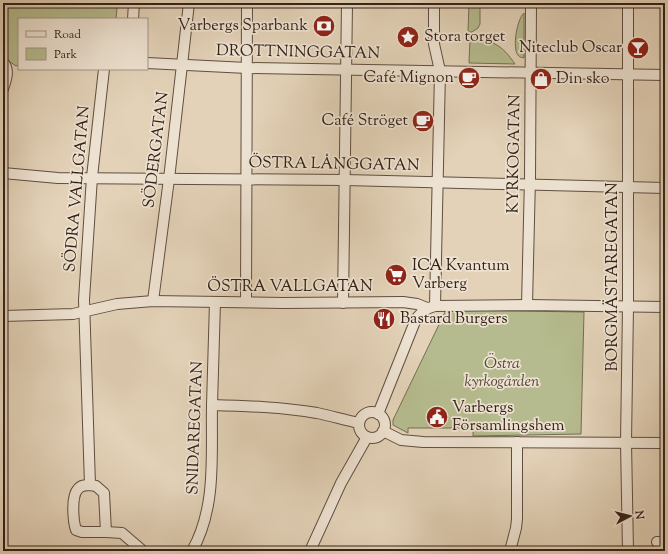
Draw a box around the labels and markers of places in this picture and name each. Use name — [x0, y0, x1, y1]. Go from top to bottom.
bank icon: Varbergs Sparbank — [311, 13, 337, 39]
place label: Varbergs Sparbank — [178, 15, 308, 38]
place icon: Stora torget — [395, 24, 421, 50]
place label: Stora torget — [424, 26, 506, 49]
bar icon: Niteclub Oscar — [625, 35, 651, 61]
place label: Niteclub Oscar — [519, 37, 622, 60]
cafe icon: Café Mignon — [456, 65, 482, 91]
shop icon: Din sko — [528, 66, 554, 92]
place label: Café Mignon — [363, 67, 455, 90]
place label: Din sko — [556, 68, 610, 91]
cafe icon: Café Ströget — [410, 108, 436, 134]
place label: Café Ströget — [322, 110, 409, 133]
place label: ICA Kvantum Varberg — [412, 255, 510, 296]
supermarket icon: ICA Kvantum Varberg — [383, 262, 409, 288]
restaurant icon: Bastard Burgers — [371, 306, 397, 332]
place label: Bastard Burgers — [400, 308, 508, 331]
place label: Varbergs Församlingshem — [452, 397, 565, 438]
public building icon: Varbergs Församlingshem — [424, 404, 450, 430]

